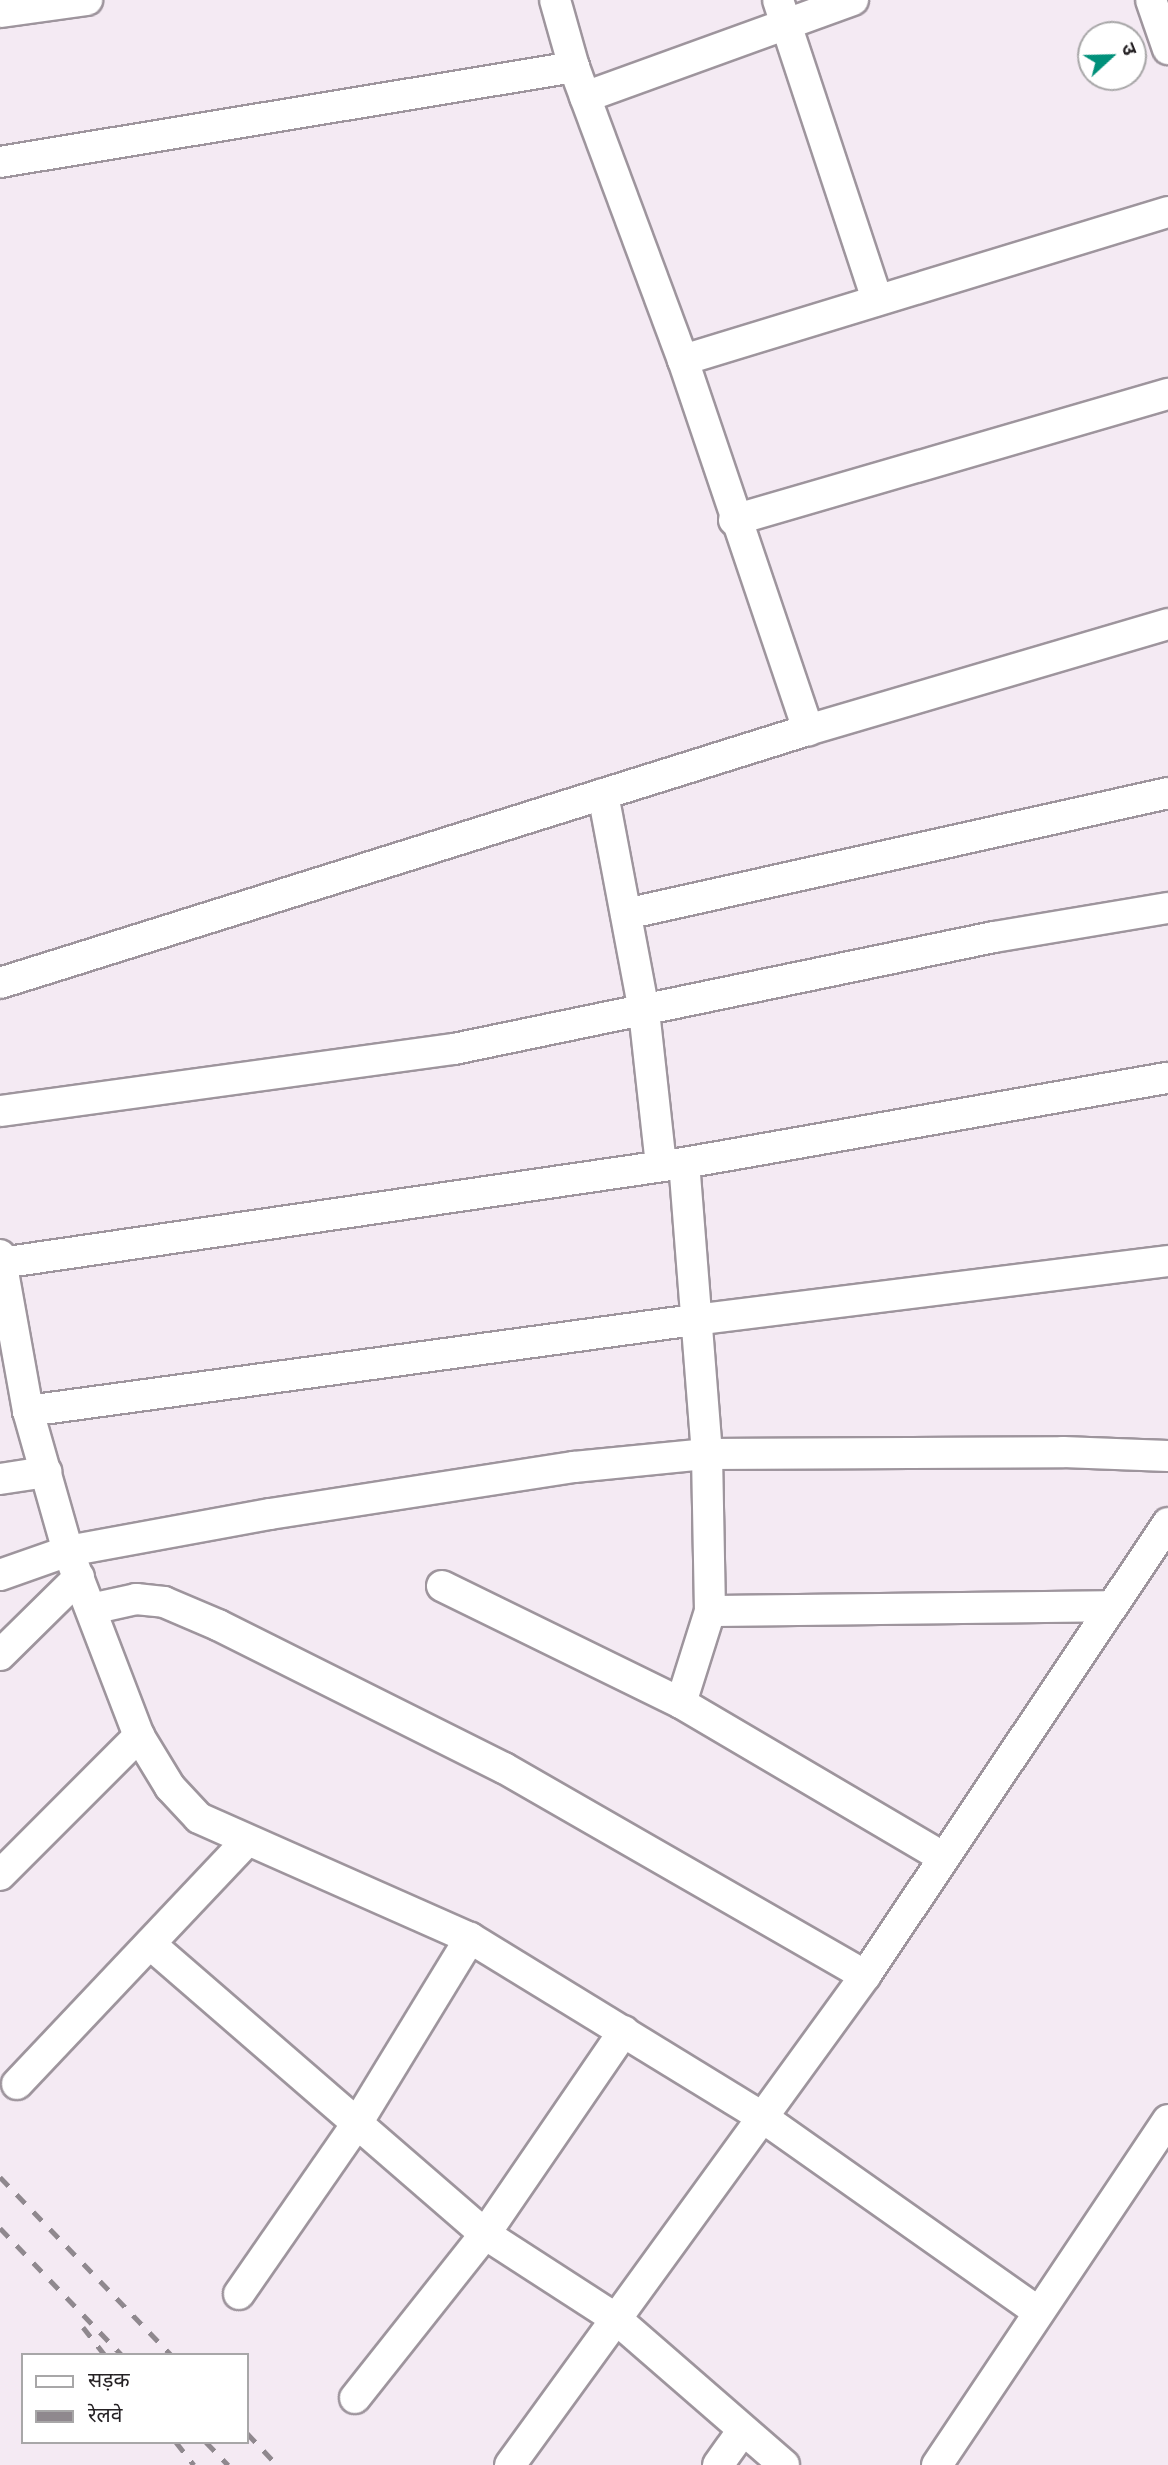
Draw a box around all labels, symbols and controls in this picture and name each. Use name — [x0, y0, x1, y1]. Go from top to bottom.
north arrow — [1077, 21, 1147, 91]
text: उ — [1117, 40, 1142, 58]
legend — [21, 2353, 248, 2444]
text: सड़क — [88, 2367, 130, 2391]
text: रेलवे — [88, 2402, 123, 2426]

